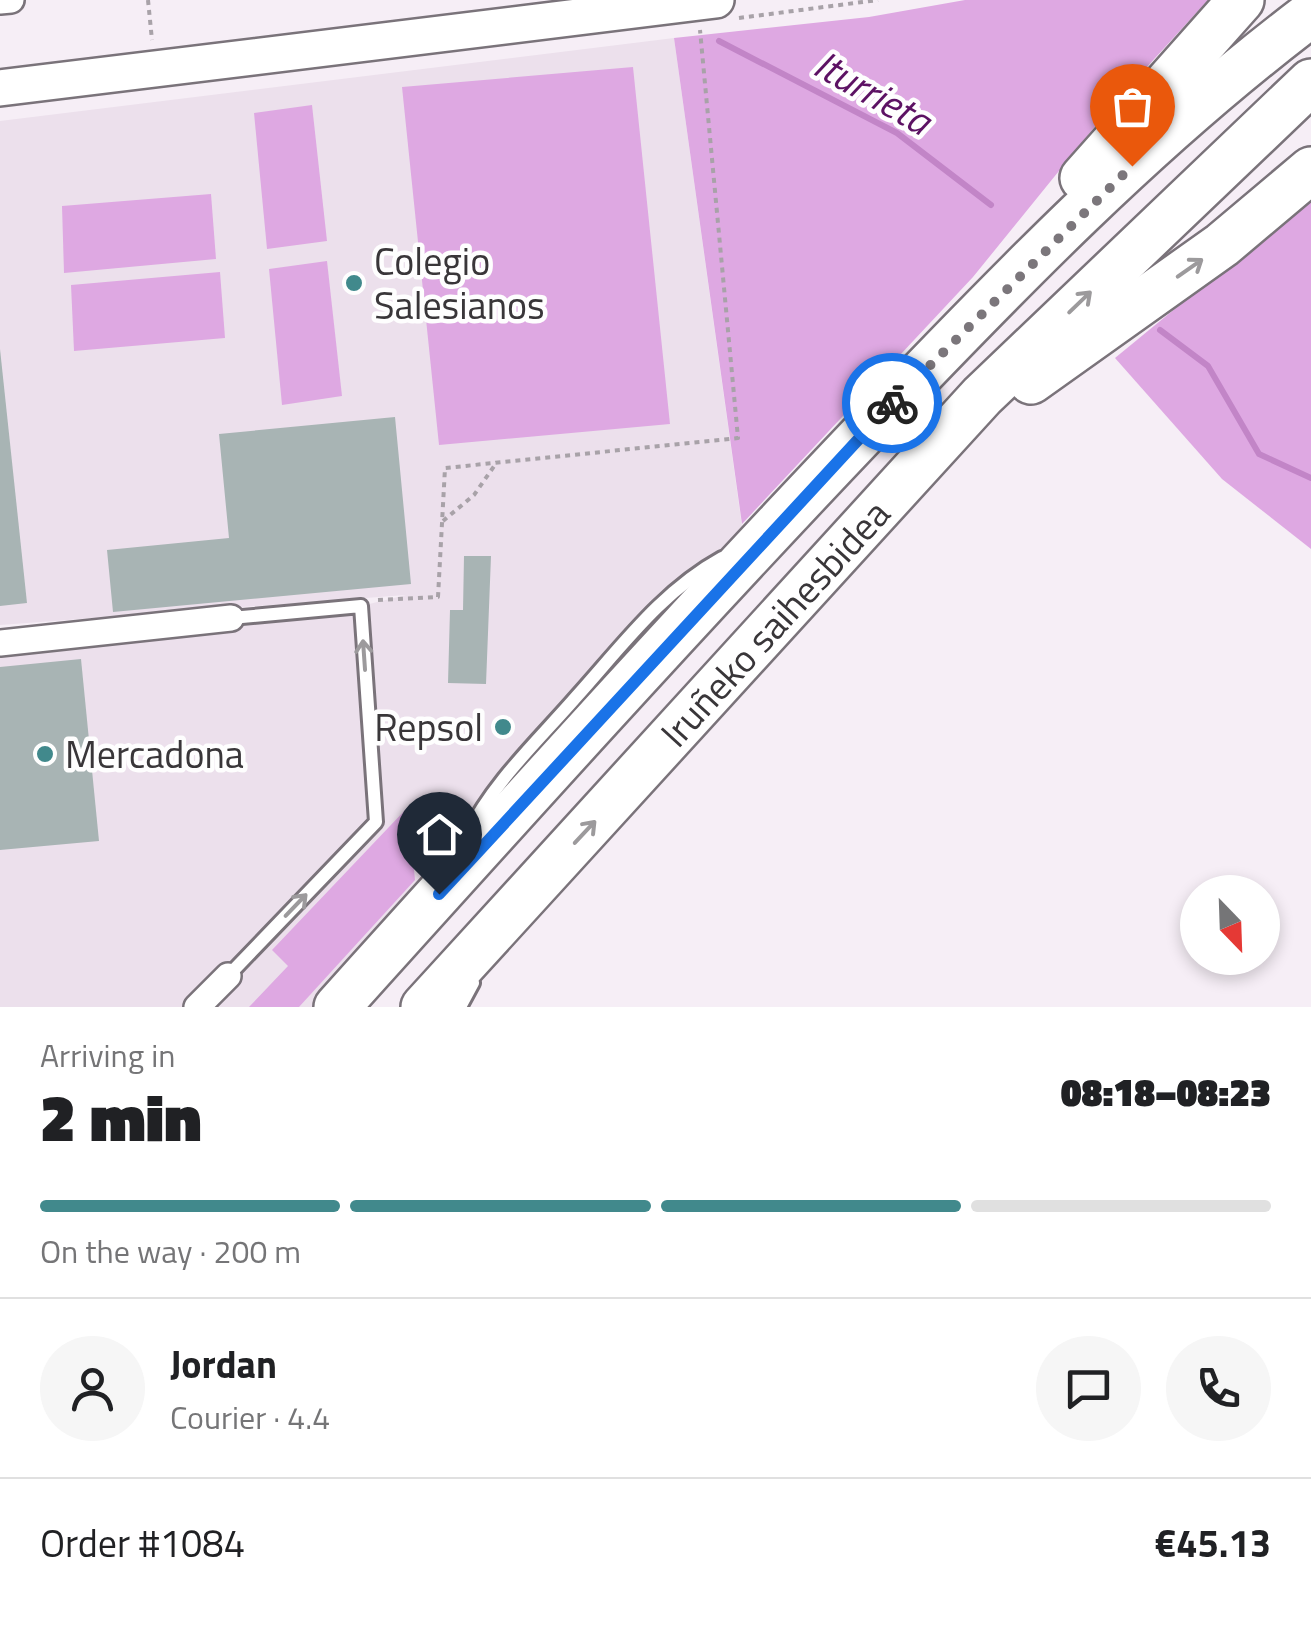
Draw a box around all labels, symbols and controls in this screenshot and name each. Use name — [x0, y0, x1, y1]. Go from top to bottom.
water label: Iturrieta — [803, 34, 945, 151]
pin — [1090, 64, 1175, 167]
icon: bag — [1105, 79, 1160, 134]
place label: Colegio Salesianos — [374, 232, 545, 334]
one-way arrow — [1175, 258, 1203, 279]
marker: Colegio Salesianos — [343, 272, 365, 294]
one-way arrow — [1067, 290, 1091, 314]
courier — [842, 353, 942, 453]
icon: bike — [865, 376, 920, 431]
street label: Iruñeko saihesbidea — [646, 486, 903, 760]
one-way arrow — [354, 640, 373, 672]
place label: Repsol — [374, 698, 483, 756]
marker: Repsol — [492, 716, 514, 738]
place label: Mercadona — [65, 725, 244, 783]
marker: Mercadona — [34, 743, 56, 765]
pin — [397, 792, 482, 895]
icon: home — [412, 807, 467, 862]
one-way arrow — [573, 820, 596, 845]
north arrow — [1180, 875, 1280, 975]
map controls — [1180, 875, 1280, 975]
one-way arrow — [284, 894, 308, 918]
text: Arriving in — [40, 1031, 176, 1079]
text: 08:18–08:23 — [1061, 1063, 1271, 1121]
text: 2 min — [40, 1067, 201, 1166]
text: On the way · 200 m — [40, 1227, 301, 1275]
text: Jordan — [170, 1335, 277, 1393]
button: person — [40, 1336, 145, 1441]
button: chat — [1036, 1336, 1141, 1441]
button: phone — [1166, 1336, 1271, 1441]
text: Courier · 4.4 — [170, 1393, 330, 1441]
text: Order #1084 — [40, 1514, 245, 1572]
text: €45.13 — [1155, 1514, 1271, 1572]

